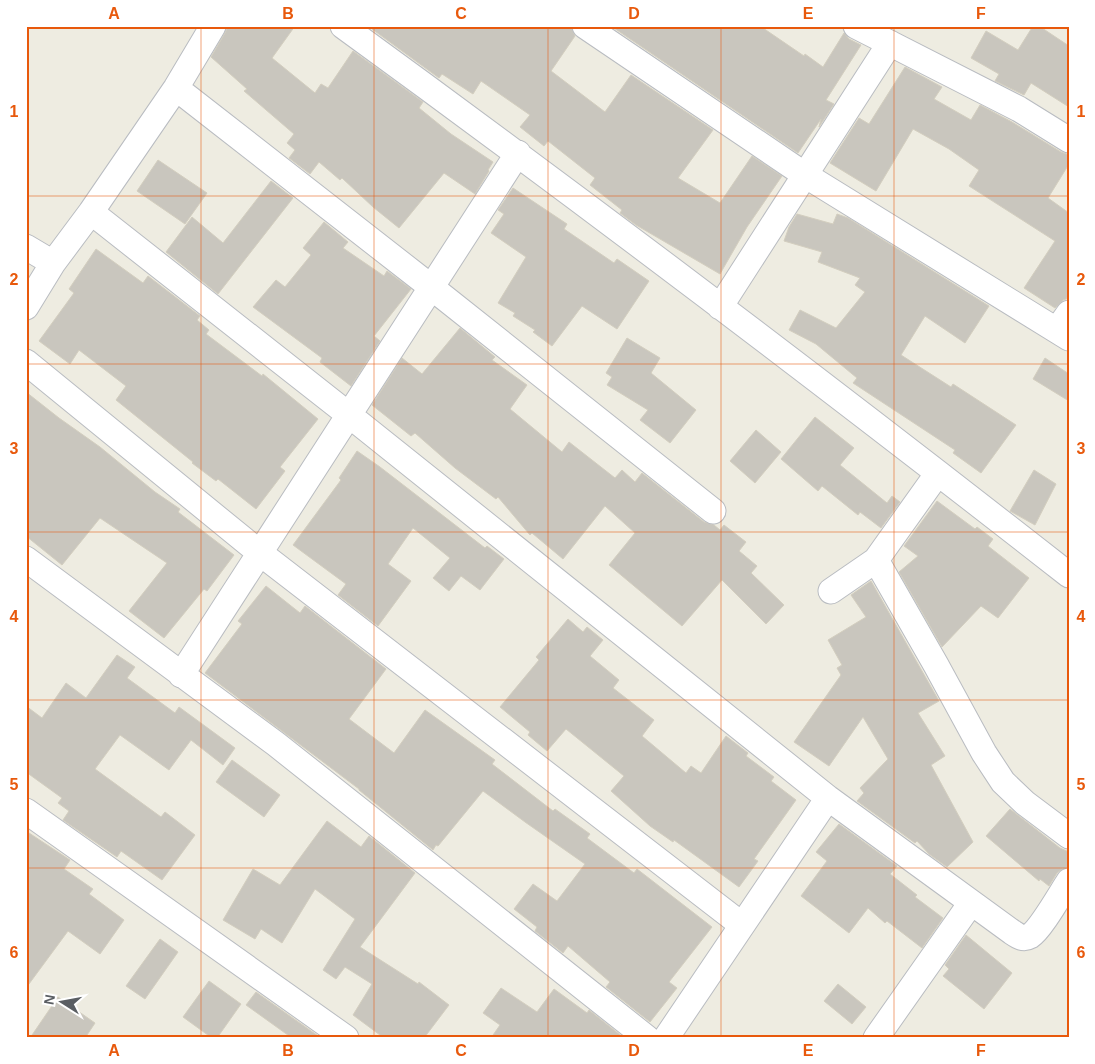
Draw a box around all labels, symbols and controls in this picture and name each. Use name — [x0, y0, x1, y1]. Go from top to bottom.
text: A — [108, 5, 120, 22]
text: B — [282, 5, 294, 22]
text: C — [455, 5, 467, 22]
text: D — [628, 5, 640, 22]
text: E — [803, 5, 814, 22]
text: F — [976, 5, 986, 22]
text: 1 — [10, 103, 19, 120]
text: 1 — [1077, 103, 1086, 120]
text: 2 — [10, 271, 19, 288]
text: 2 — [1077, 271, 1086, 288]
text: 3 — [10, 440, 19, 457]
text: 3 — [1077, 440, 1086, 457]
text: 4 — [10, 608, 19, 625]
text: 4 — [1077, 608, 1086, 625]
text: 5 — [10, 776, 19, 793]
text: 5 — [1077, 776, 1086, 793]
text: 6 — [10, 944, 19, 961]
text: 6 — [1077, 944, 1086, 961]
north arrow — [38, 976, 88, 1026]
text: N — [40, 993, 58, 1006]
text: A — [108, 1042, 120, 1059]
text: B — [282, 1042, 294, 1059]
text: C — [455, 1042, 467, 1059]
text: D — [628, 1042, 640, 1059]
text: E — [803, 1042, 814, 1059]
text: F — [976, 1042, 986, 1059]

